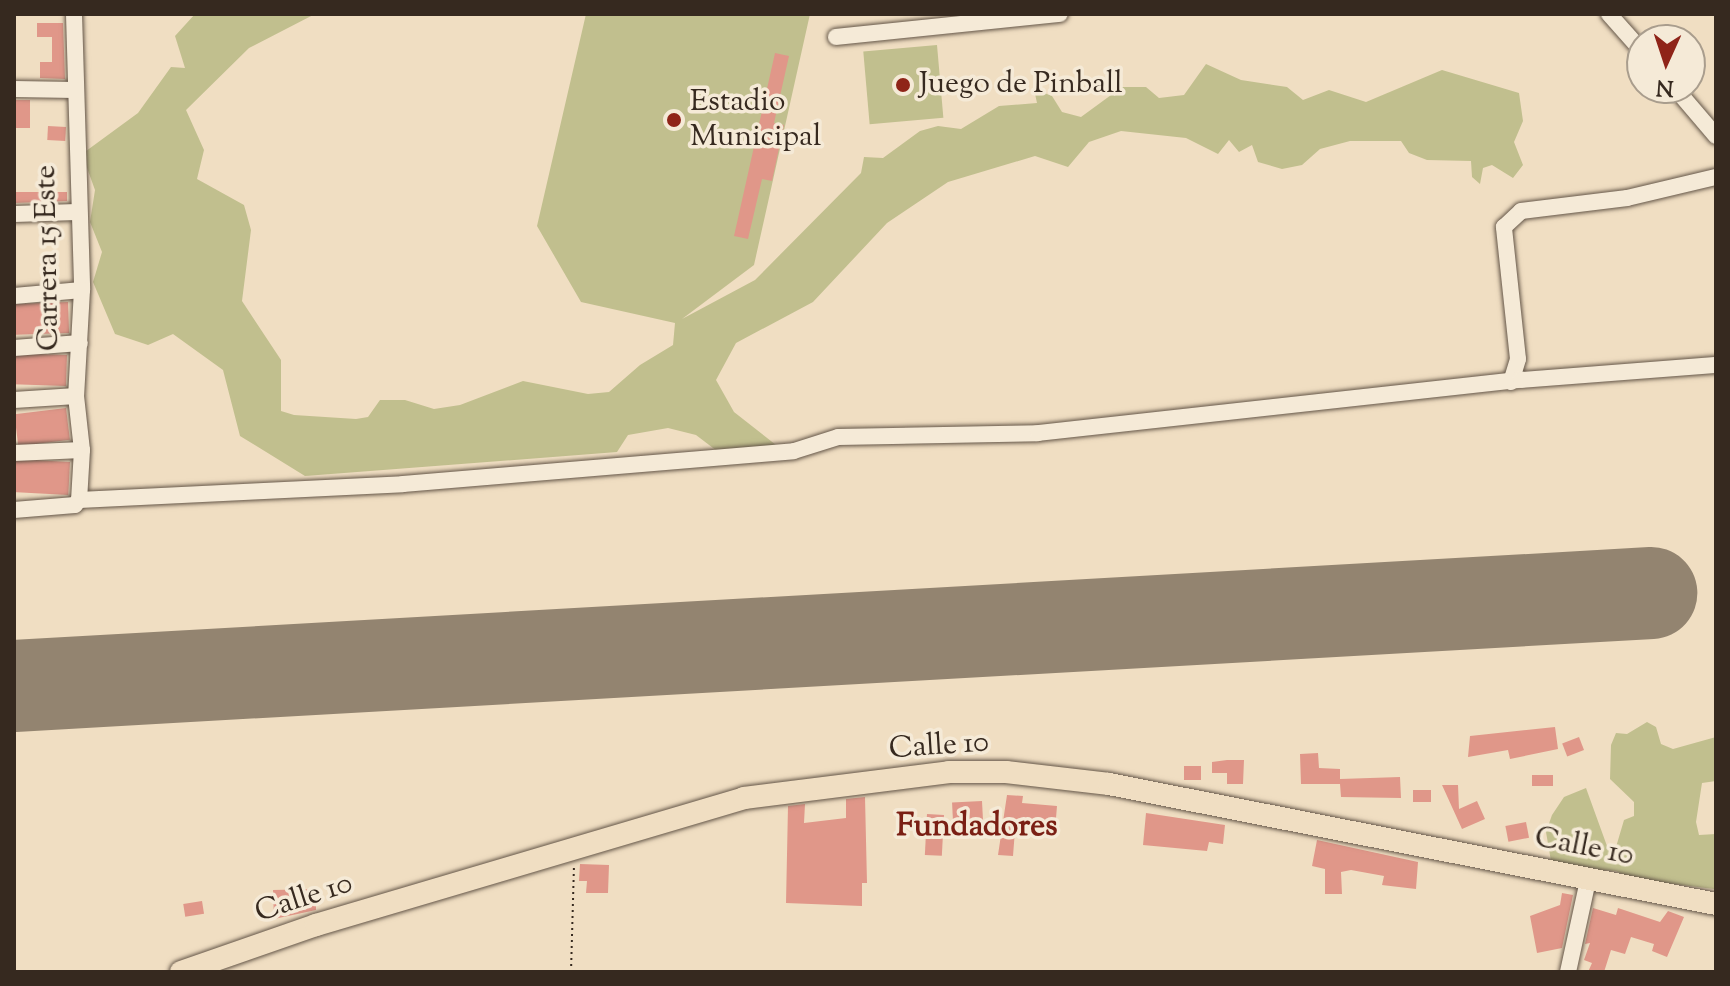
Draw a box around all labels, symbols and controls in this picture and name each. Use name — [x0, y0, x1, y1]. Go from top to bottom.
north arrow — [1626, 24, 1706, 104]
place label: Juego de Pinball — [919, 67, 1123, 103]
text: N — [1655, 70, 1674, 102]
marker: Juego de Pinball — [894, 76, 912, 94]
place label: Estadio Municipal — [690, 85, 821, 156]
marker: Estadio Municipal — [665, 111, 683, 129]
street label: Carrera 15 Este — [29, 165, 69, 351]
street label: Calle 10 — [888, 726, 990, 768]
district label: Fundadores — [896, 808, 1058, 846]
street label: Calle 10 — [1531, 821, 1637, 875]
street label: Calle 10 — [251, 866, 357, 932]

